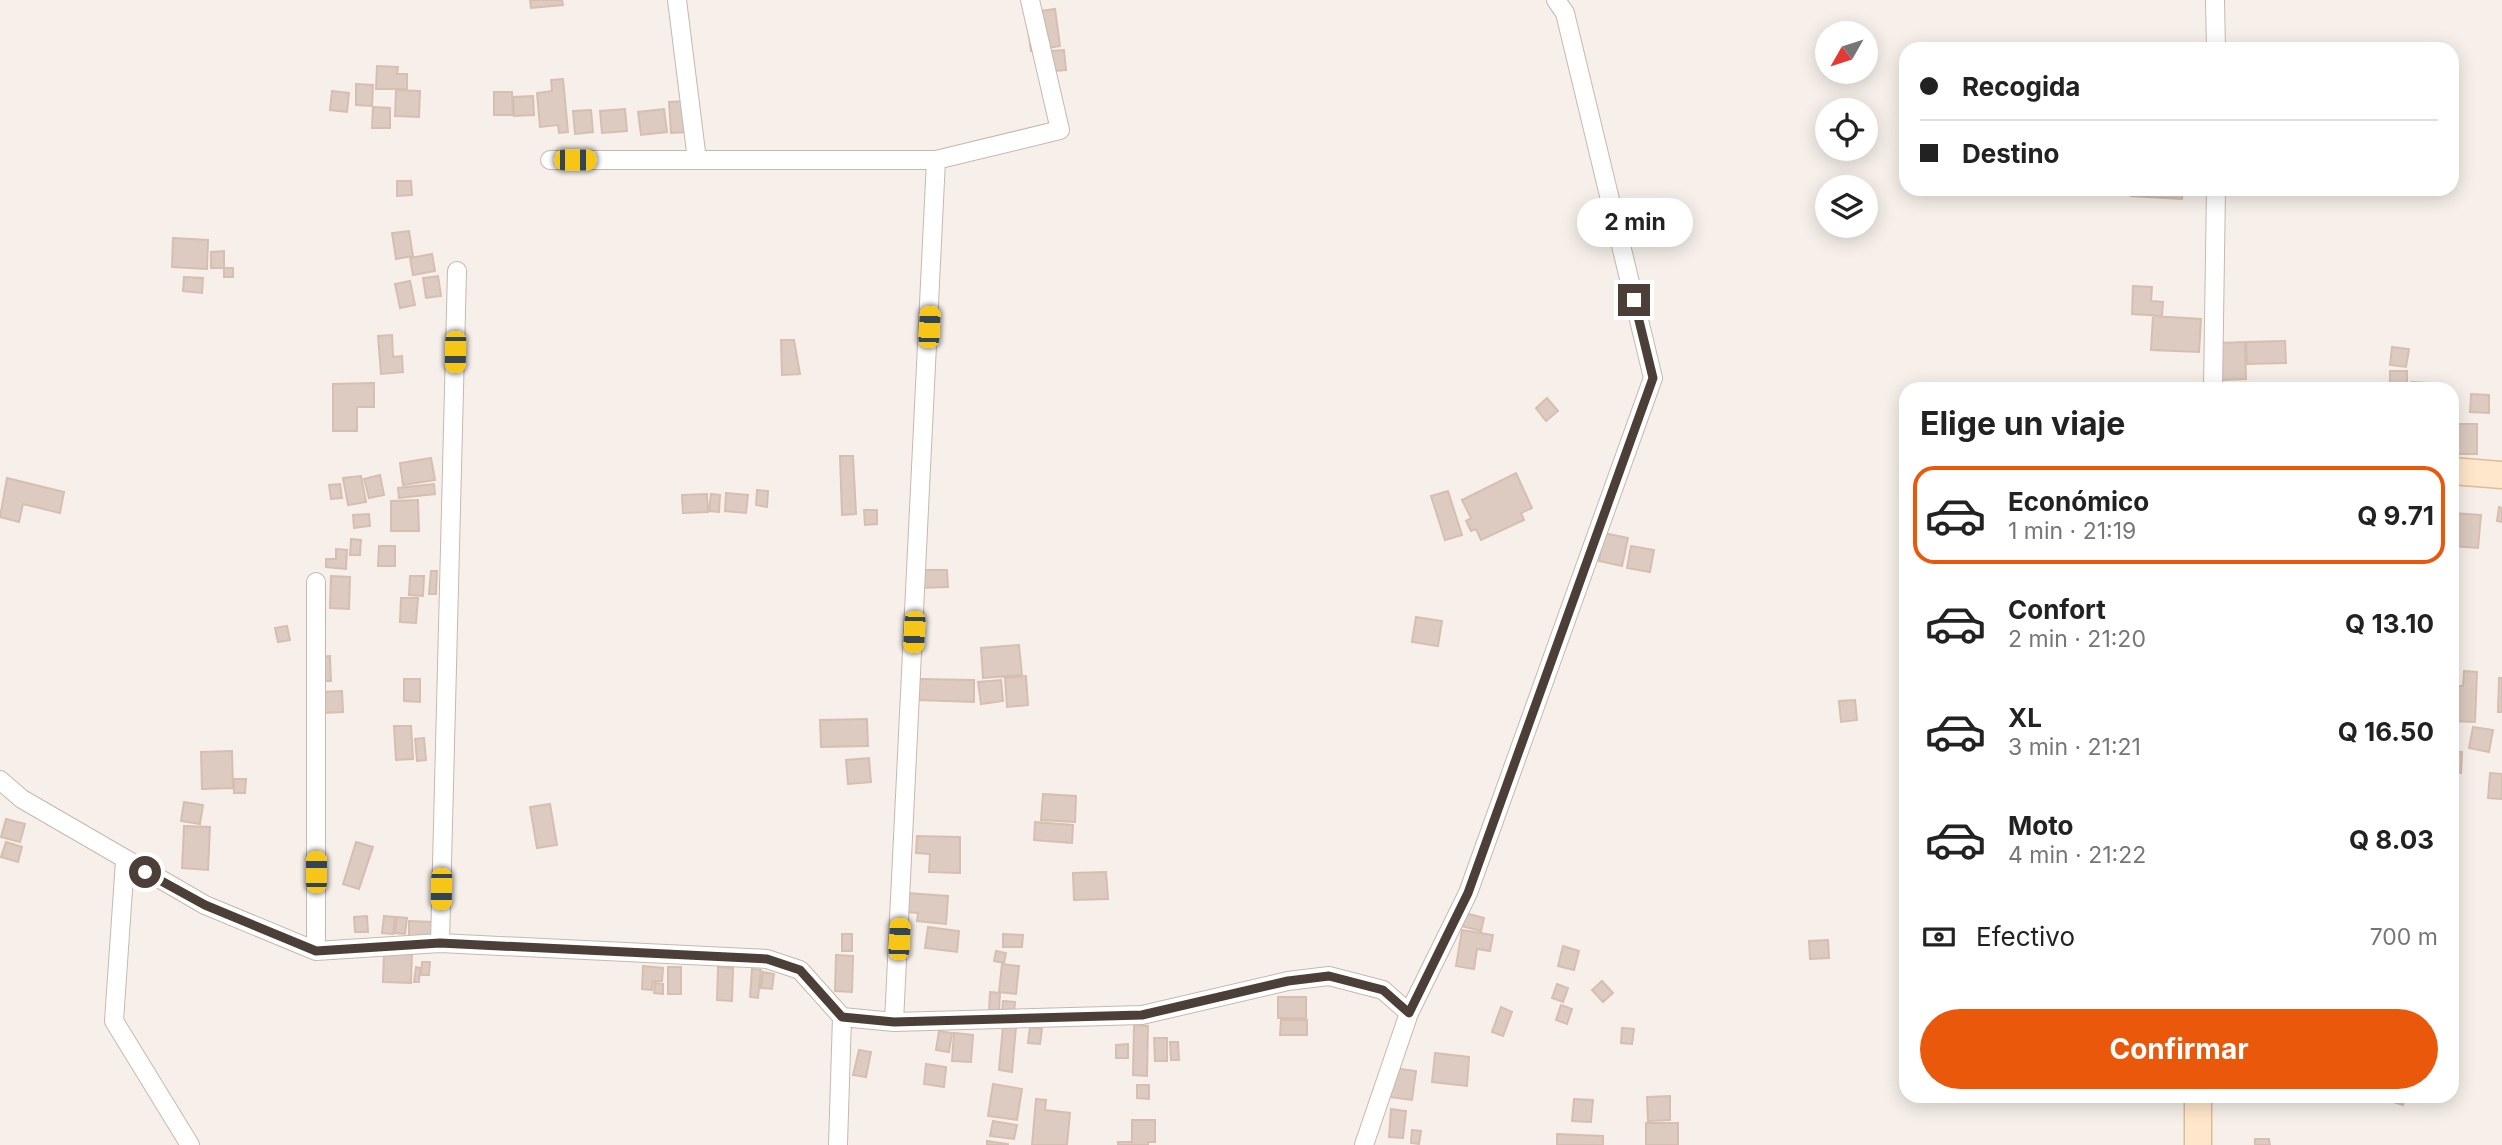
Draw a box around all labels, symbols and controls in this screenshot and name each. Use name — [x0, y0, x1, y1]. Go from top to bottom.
north arrow — [1815, 21, 1878, 84]
map controls — [1815, 21, 1878, 238]
text: Recogida — [1962, 71, 2080, 102]
button: locate — [1815, 98, 1878, 161]
text: Destino — [1962, 138, 2060, 169]
car — [555, 150, 597, 171]
button: layers — [1815, 175, 1878, 238]
callout: 2 min — [1576, 198, 1692, 247]
text: 2 min — [1604, 208, 1666, 236]
route end — [1618, 284, 1650, 316]
car — [918, 305, 941, 349]
car — [445, 331, 466, 373]
text: Elige un viaje — [1920, 404, 2125, 443]
icon: car — [1924, 484, 1987, 547]
text: Económico — [2008, 486, 2149, 517]
text: Q 9.71 — [2357, 500, 2434, 531]
text: 1 min · 21:19 — [2008, 517, 2136, 545]
icon: car — [1924, 592, 1987, 655]
text: Confort — [2008, 594, 2106, 625]
text: Q 13.10 — [2345, 608, 2434, 639]
car — [903, 610, 926, 654]
text: 2 min · 21:20 — [2008, 625, 2146, 653]
icon: car — [1924, 700, 1987, 763]
text: XL — [2008, 702, 2042, 733]
text: Q 16.50 — [2338, 716, 2434, 747]
text: 3 min · 21:21 — [2008, 733, 2141, 761]
icon: car — [1924, 808, 1987, 871]
text: Moto — [2008, 810, 2073, 841]
text: Q 8.03 — [2349, 824, 2434, 855]
text: 4 min · 21:22 — [2008, 841, 2146, 869]
car — [306, 851, 327, 893]
route start — [129, 856, 161, 888]
car — [431, 868, 452, 910]
car — [888, 917, 911, 961]
icon: cash — [1920, 918, 1958, 956]
text: Efectivo — [1976, 921, 2075, 952]
text: 700 m — [2370, 923, 2438, 951]
button: Confirmar — [1920, 1009, 2438, 1089]

